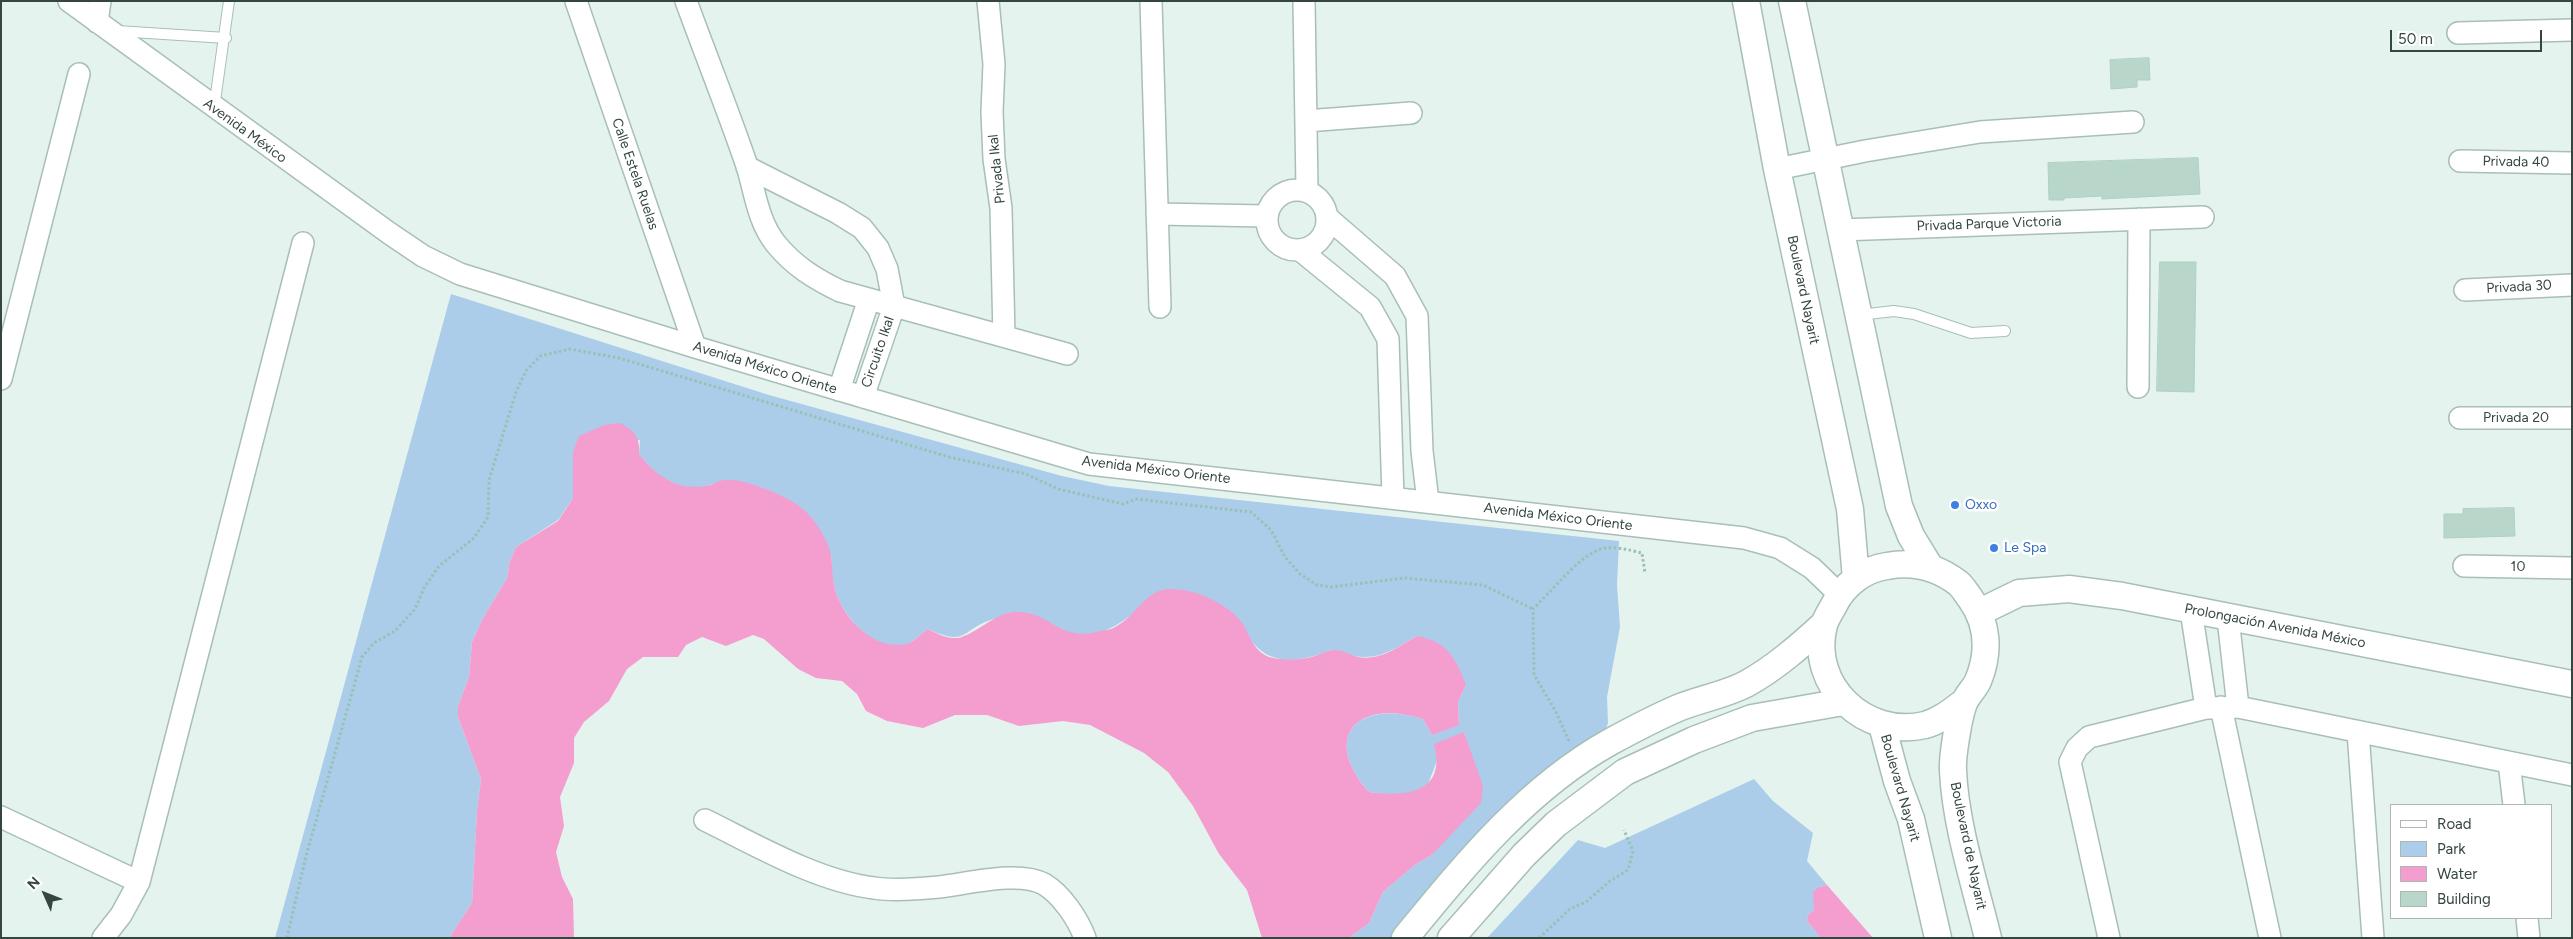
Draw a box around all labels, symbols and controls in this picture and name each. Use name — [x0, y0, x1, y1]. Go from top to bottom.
scale bar — [2393, 20, 2546, 52]
text: 50 m — [2398, 30, 2433, 48]
street label: Avenida México — [200, 95, 290, 167]
street label: Calle Estela Ruelas — [608, 116, 662, 232]
street label: Privada Ikal — [985, 133, 1009, 205]
street label: Privada 40 — [2482, 153, 2550, 171]
street label: Privada Parque Victoria — [1916, 213, 2062, 235]
street label: Boulevard Nayarit — [1783, 234, 1823, 346]
street label: Privada 30 — [2486, 277, 2552, 297]
street label: Circuito Ikal — [858, 314, 898, 390]
street label: Avenida México Oriente — [691, 338, 839, 398]
street label: Privada 20 — [2483, 410, 2549, 426]
street label: Avenida México Oriente — [1081, 453, 1231, 487]
place label: Oxxo — [1965, 497, 1997, 513]
marker: Oxxo — [1949, 499, 1961, 511]
street label: Avenida México Oriente — [1483, 500, 1633, 534]
place label: Le Spa — [2004, 540, 2046, 556]
marker: Le Spa — [1988, 542, 2000, 554]
street label: 10 — [2511, 559, 2525, 575]
street label: Prolongación Avenida México — [2183, 600, 2367, 652]
street label: Boulevard Nayarit — [1877, 732, 1923, 844]
street label: Boulevard de Nayarit — [1946, 780, 1990, 912]
legend — [2390, 804, 2553, 919]
text: Road — [2437, 815, 2472, 833]
text: Park — [2437, 840, 2466, 858]
text: Water — [2437, 865, 2477, 883]
north arrow — [20, 869, 70, 919]
text: N — [24, 873, 44, 893]
text: Building — [2437, 890, 2491, 908]

